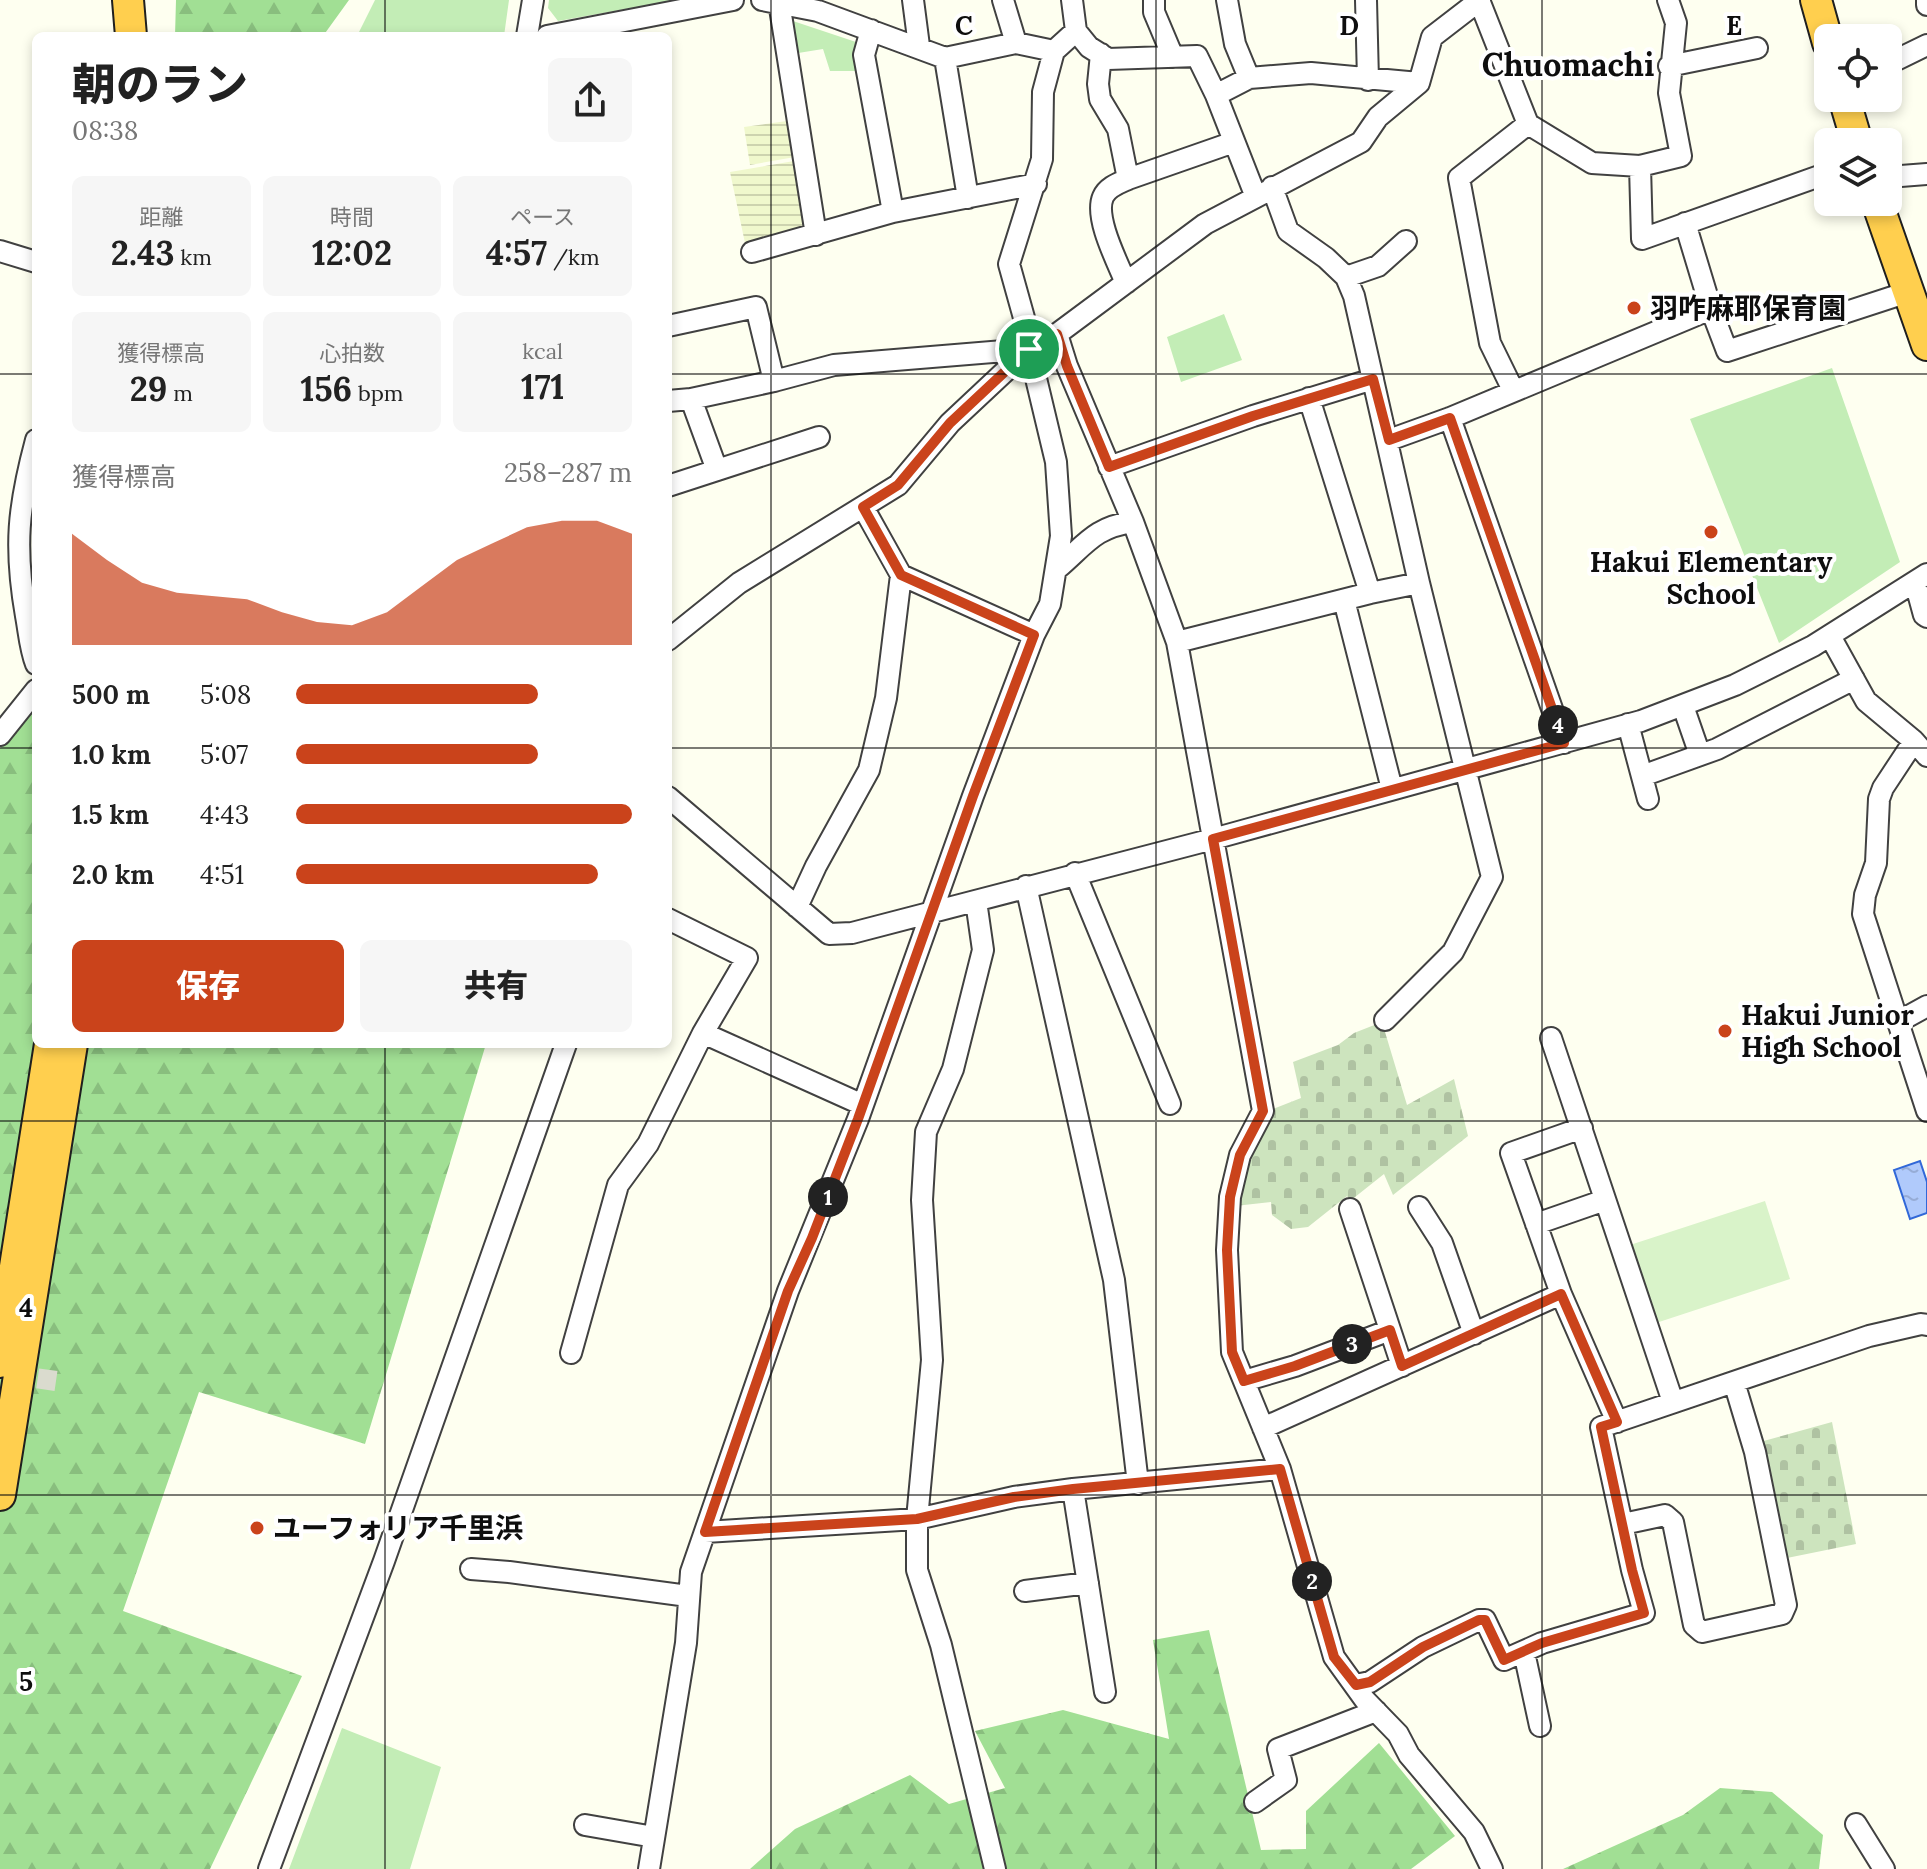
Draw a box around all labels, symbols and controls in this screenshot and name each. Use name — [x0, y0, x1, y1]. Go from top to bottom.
text: C — [955, 9, 973, 42]
text: D — [1339, 9, 1359, 42]
text: E — [1726, 9, 1742, 42]
map controls — [1814, 24, 1902, 216]
button: locate — [1814, 24, 1902, 112]
district label: Chuomachi — [1482, 44, 1654, 85]
text: 朝のラン — [72, 56, 248, 112]
button: share — [548, 58, 632, 142]
text: 08:38 — [72, 114, 138, 147]
button: layers — [1814, 128, 1902, 216]
text: 距離 — [139, 203, 183, 231]
text: 時間 — [330, 203, 374, 231]
text: ペース — [510, 203, 575, 231]
text: 2.43 — [111, 231, 175, 274]
text: 12:02 — [312, 231, 392, 274]
text: 4:57 — [486, 231, 547, 274]
text: km — [175, 243, 212, 271]
text: /km — [547, 243, 600, 271]
place label: 羽咋麻耶保育園 — [1650, 290, 1846, 326]
marker: 羽咋麻耶保育園 — [1625, 299, 1643, 317]
pin — [995, 315, 1063, 383]
icon: arrive — [1007, 327, 1051, 371]
text: kcal — [522, 337, 563, 365]
text: 獲得標高 — [117, 339, 205, 367]
text: 心拍数 — [319, 339, 385, 367]
text: 171 — [521, 365, 564, 408]
text: 29 — [130, 367, 167, 410]
text: 156 — [300, 367, 352, 410]
text: m — [167, 379, 193, 407]
text: bpm — [352, 379, 404, 407]
text: 258–287 m — [504, 456, 632, 489]
text: 獲得標高 — [72, 460, 176, 493]
marker: Hakui Elementary School — [1702, 523, 1720, 541]
place label: Hakui Elementary School — [1590, 544, 1833, 612]
text: 500 m — [72, 678, 150, 711]
text: 5:08 — [200, 678, 251, 711]
pin: 4 — [1538, 705, 1578, 745]
text: 4 — [1552, 711, 1564, 739]
text: 1.0 km — [72, 738, 151, 771]
text: 5:07 — [200, 738, 248, 771]
text: 1.5 km — [72, 798, 149, 831]
text: 4:43 — [200, 798, 249, 831]
text: 2.0 km — [72, 858, 154, 891]
text: 4:51 — [200, 858, 244, 891]
button: 保存 — [72, 940, 344, 1032]
button: 共有 — [360, 940, 632, 1032]
place label: Hakui Junior High School — [1741, 997, 1915, 1065]
marker: Hakui Junior High School — [1716, 1022, 1734, 1040]
pin: 1 — [808, 1177, 848, 1217]
text: 1 — [824, 1183, 832, 1211]
text: 4 — [19, 1291, 33, 1324]
pin: 3 — [1332, 1324, 1372, 1364]
text: 3 — [1346, 1330, 1358, 1358]
place label: ユーフォリア千里浜 — [273, 1510, 523, 1546]
marker: ユーフォリア千里浜 — [248, 1519, 266, 1537]
pin: 2 — [1292, 1561, 1332, 1601]
text: 2 — [1306, 1567, 1318, 1595]
text: 5 — [19, 1665, 33, 1698]

